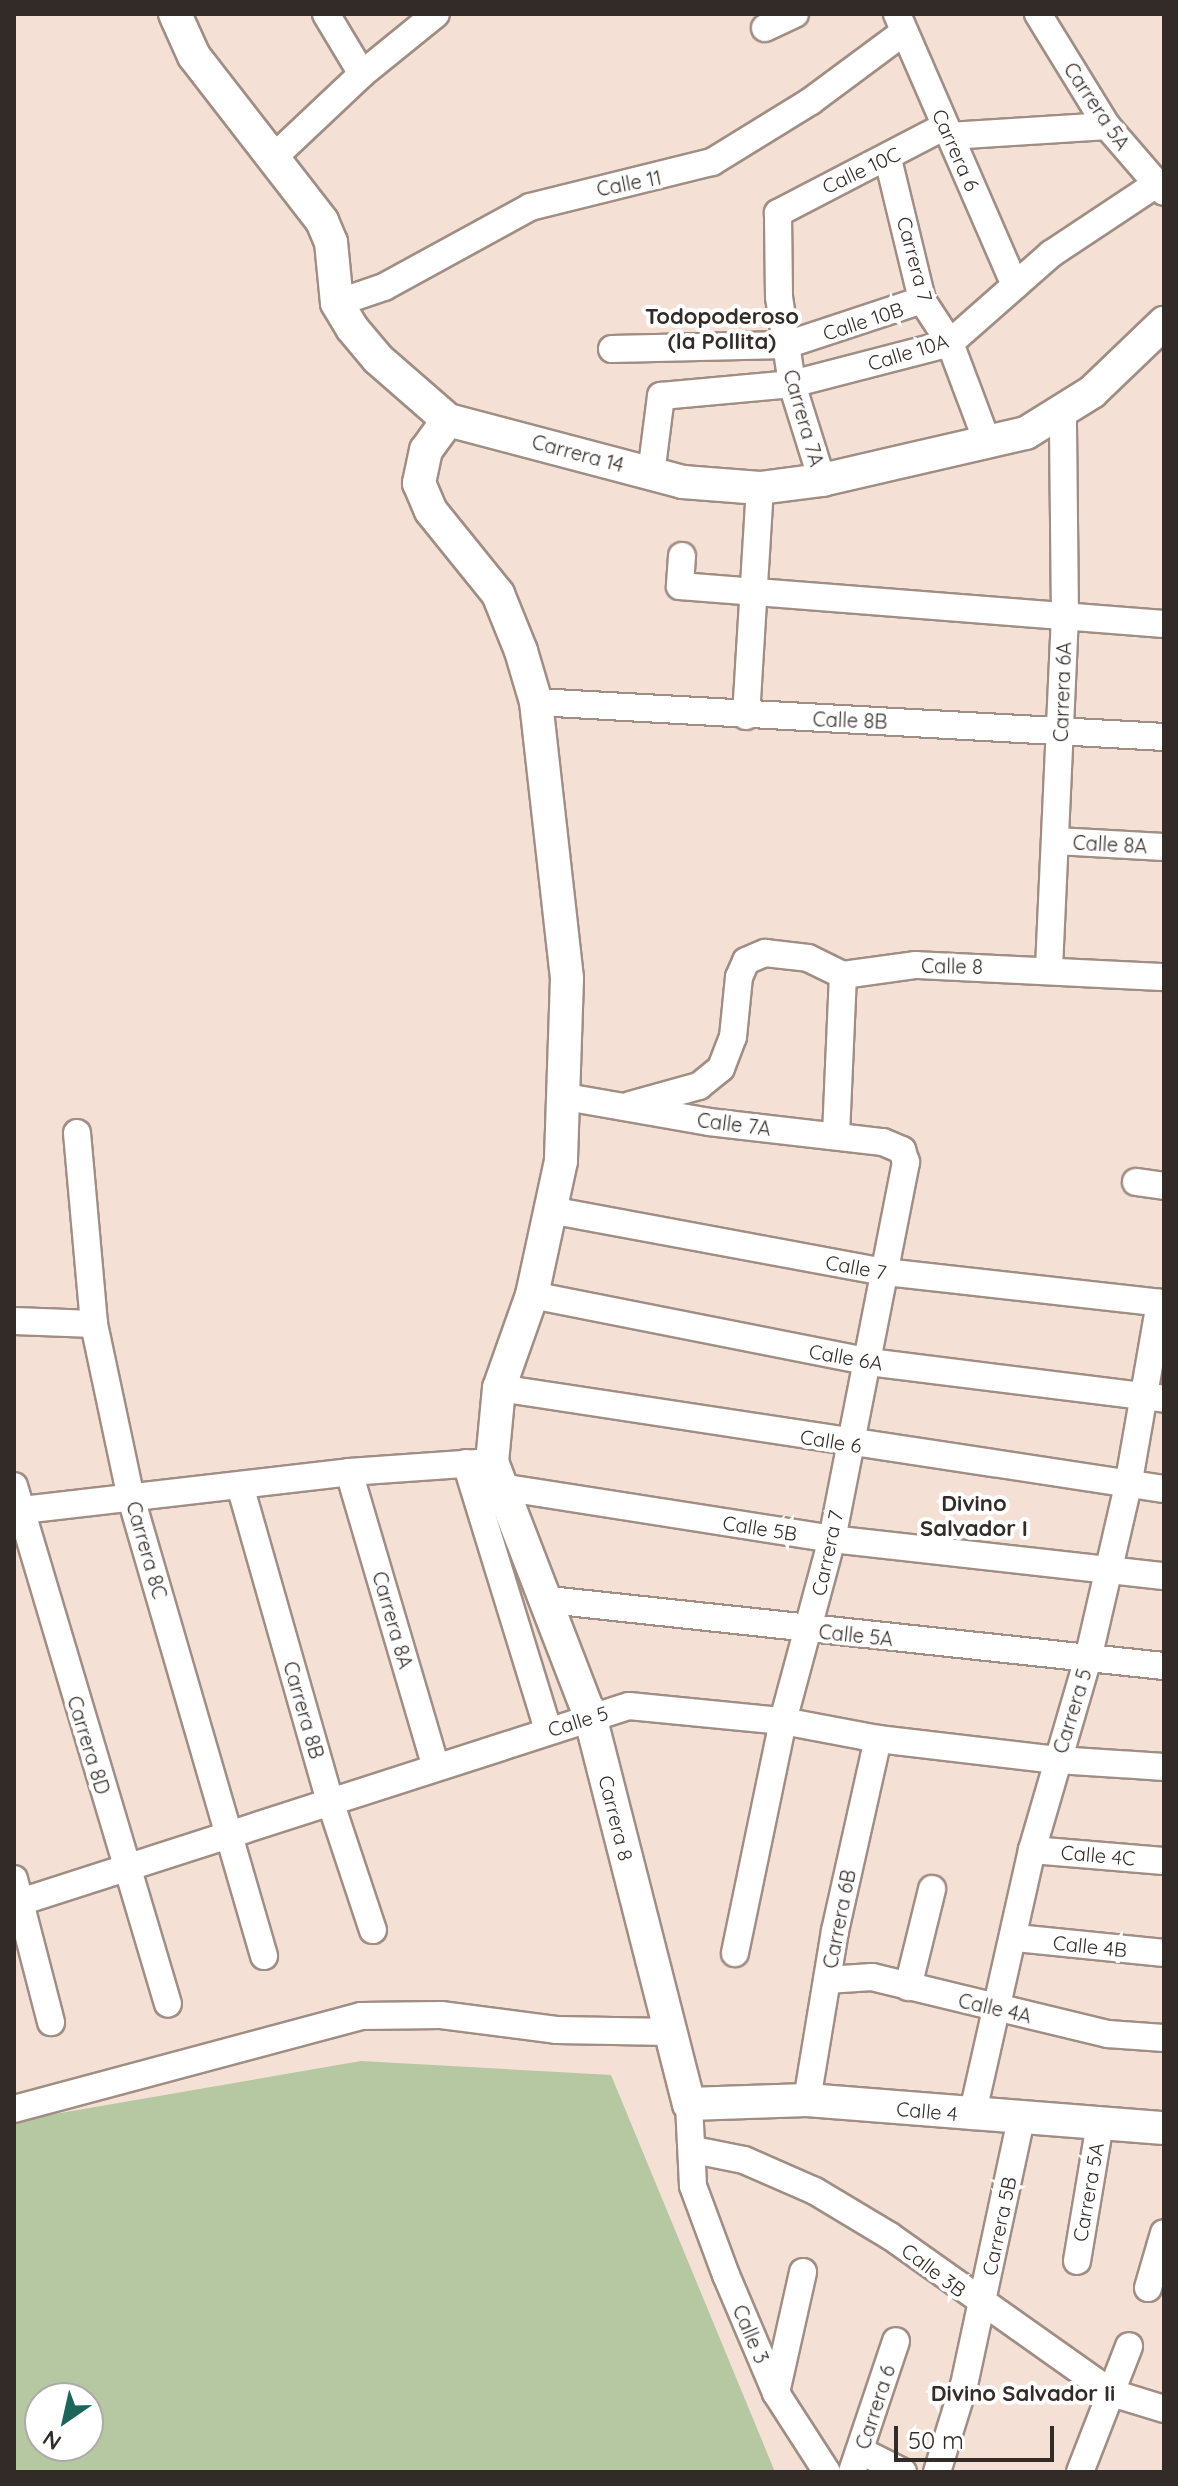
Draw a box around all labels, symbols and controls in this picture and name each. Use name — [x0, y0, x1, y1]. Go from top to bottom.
street label: Carrera 5A — [1059, 58, 1135, 154]
street label: Carrera 6 — [927, 105, 985, 195]
street label: Calle 10C — [818, 142, 904, 198]
street label: Calle 11 — [594, 165, 664, 201]
street label: Carrera 7 — [892, 214, 938, 304]
street label: Calle 10B — [820, 297, 906, 345]
district label: Todopoderoso (la Pollita) — [645, 303, 799, 354]
street label: Calle 10A — [865, 328, 951, 376]
street label: Carrera 7A — [779, 367, 829, 469]
street label: Carrera 14 — [529, 429, 627, 477]
street label: Carrera 6A — [1048, 642, 1076, 742]
street label: Calle 8B — [812, 707, 888, 733]
street label: Calle 8A — [1072, 830, 1148, 858]
street label: Calle 8 — [921, 953, 983, 979]
street label: Calle 7A — [696, 1108, 772, 1140]
street label: Calle 7 — [824, 1250, 888, 1284]
street label: Calle 6A — [807, 1339, 885, 1375]
street label: Calle 6 — [799, 1424, 863, 1458]
district label: Divino Salvador I — [920, 1490, 1028, 1542]
street label: Carrera 8C — [122, 1498, 172, 1602]
street label: Carrera 7 — [806, 1508, 848, 1598]
street label: Calle 5B — [721, 1510, 799, 1546]
street label: Carrera 8A — [368, 1569, 418, 1671]
street label: Calle 5A — [818, 1619, 894, 1651]
street label: Carrera 8B — [279, 1658, 329, 1762]
street label: Carrera 5 — [1048, 1666, 1096, 1756]
street label: Carrera 8D — [63, 1693, 115, 1797]
street label: Calle 5 — [545, 1700, 611, 1742]
street label: Carrera 8 — [594, 1773, 638, 1863]
street label: Calle 4C — [1060, 1840, 1136, 1870]
street label: Carrera 6B — [818, 1868, 860, 1970]
street label: Calle 4B — [1052, 1930, 1128, 1962]
street label: Calle 4A — [956, 1988, 1034, 2028]
street label: Calle 4 — [895, 2096, 959, 2126]
street label: Carrera 5A — [1067, 2141, 1109, 2243]
street label: Carrera 5B — [977, 2174, 1021, 2278]
street label: Calle 3B — [897, 2238, 971, 2302]
street label: Calle 3 — [728, 2301, 774, 2367]
street label: Carrera 6 — [850, 2362, 900, 2452]
district label: Divino Salvador Ii — [931, 2381, 1115, 2407]
north arrow — [24, 2382, 104, 2462]
scale bar — [898, 2410, 1058, 2460]
text: N — [37, 2424, 66, 2456]
text: 50 m — [908, 2425, 964, 2455]

